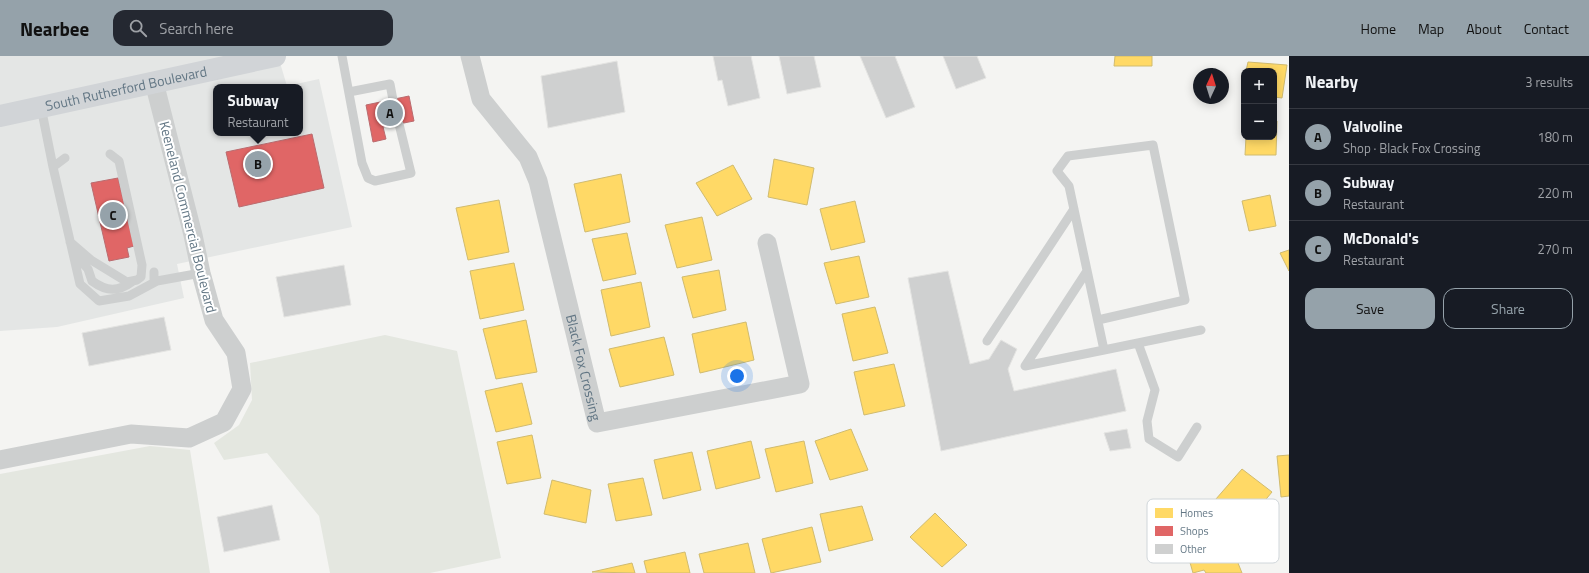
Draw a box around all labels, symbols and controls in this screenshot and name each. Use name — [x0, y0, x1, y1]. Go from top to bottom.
search box — [113, 10, 393, 46]
text: Nearbee — [20, 14, 89, 43]
icon: search — [127, 17, 149, 39]
text: Search here — [159, 17, 234, 40]
text: Home — [1361, 18, 1396, 39]
text: Map — [1418, 18, 1444, 39]
text: About — [1466, 18, 1502, 39]
text: Contact — [1524, 18, 1569, 39]
street label: South Rutherford Boulevard — [43, 60, 209, 116]
north arrow — [1193, 68, 1229, 104]
map controls — [1241, 68, 1277, 140]
button: + — [1241, 68, 1277, 104]
text: Nearby — [1305, 69, 1358, 95]
text: 3 results — [1525, 72, 1573, 92]
popup — [213, 84, 303, 136]
text: Subway — [228, 89, 279, 112]
pin: A — [377, 98, 403, 128]
button: − — [1241, 104, 1277, 140]
text: Restaurant — [228, 112, 289, 132]
text: Valvoline — [1343, 115, 1403, 138]
street label: Keeneland Commercial Boulevard — [155, 119, 222, 315]
text: A — [1314, 127, 1322, 147]
text: 180 m — [1537, 127, 1573, 147]
text: Shop · Black Fox Crossing — [1343, 138, 1480, 158]
pin: B — [245, 149, 271, 179]
text: Subway — [1343, 171, 1394, 194]
text: B — [1314, 183, 1322, 203]
text: 220 m — [1537, 183, 1573, 203]
text: Restaurant — [1343, 194, 1404, 214]
pin: C — [100, 200, 126, 230]
text: McDonald's — [1343, 227, 1419, 250]
text: C — [1314, 239, 1322, 259]
text: 270 m — [1537, 239, 1573, 259]
text: Restaurant — [1343, 250, 1404, 270]
button: Save — [1305, 288, 1435, 329]
button: Share — [1443, 288, 1573, 329]
street label: Black Fox Crossing — [561, 312, 607, 423]
your location — [727, 366, 747, 386]
legend — [1147, 499, 1279, 563]
text: Homes — [1180, 505, 1213, 521]
text: Shops — [1180, 523, 1209, 539]
text: Other — [1180, 541, 1207, 557]

